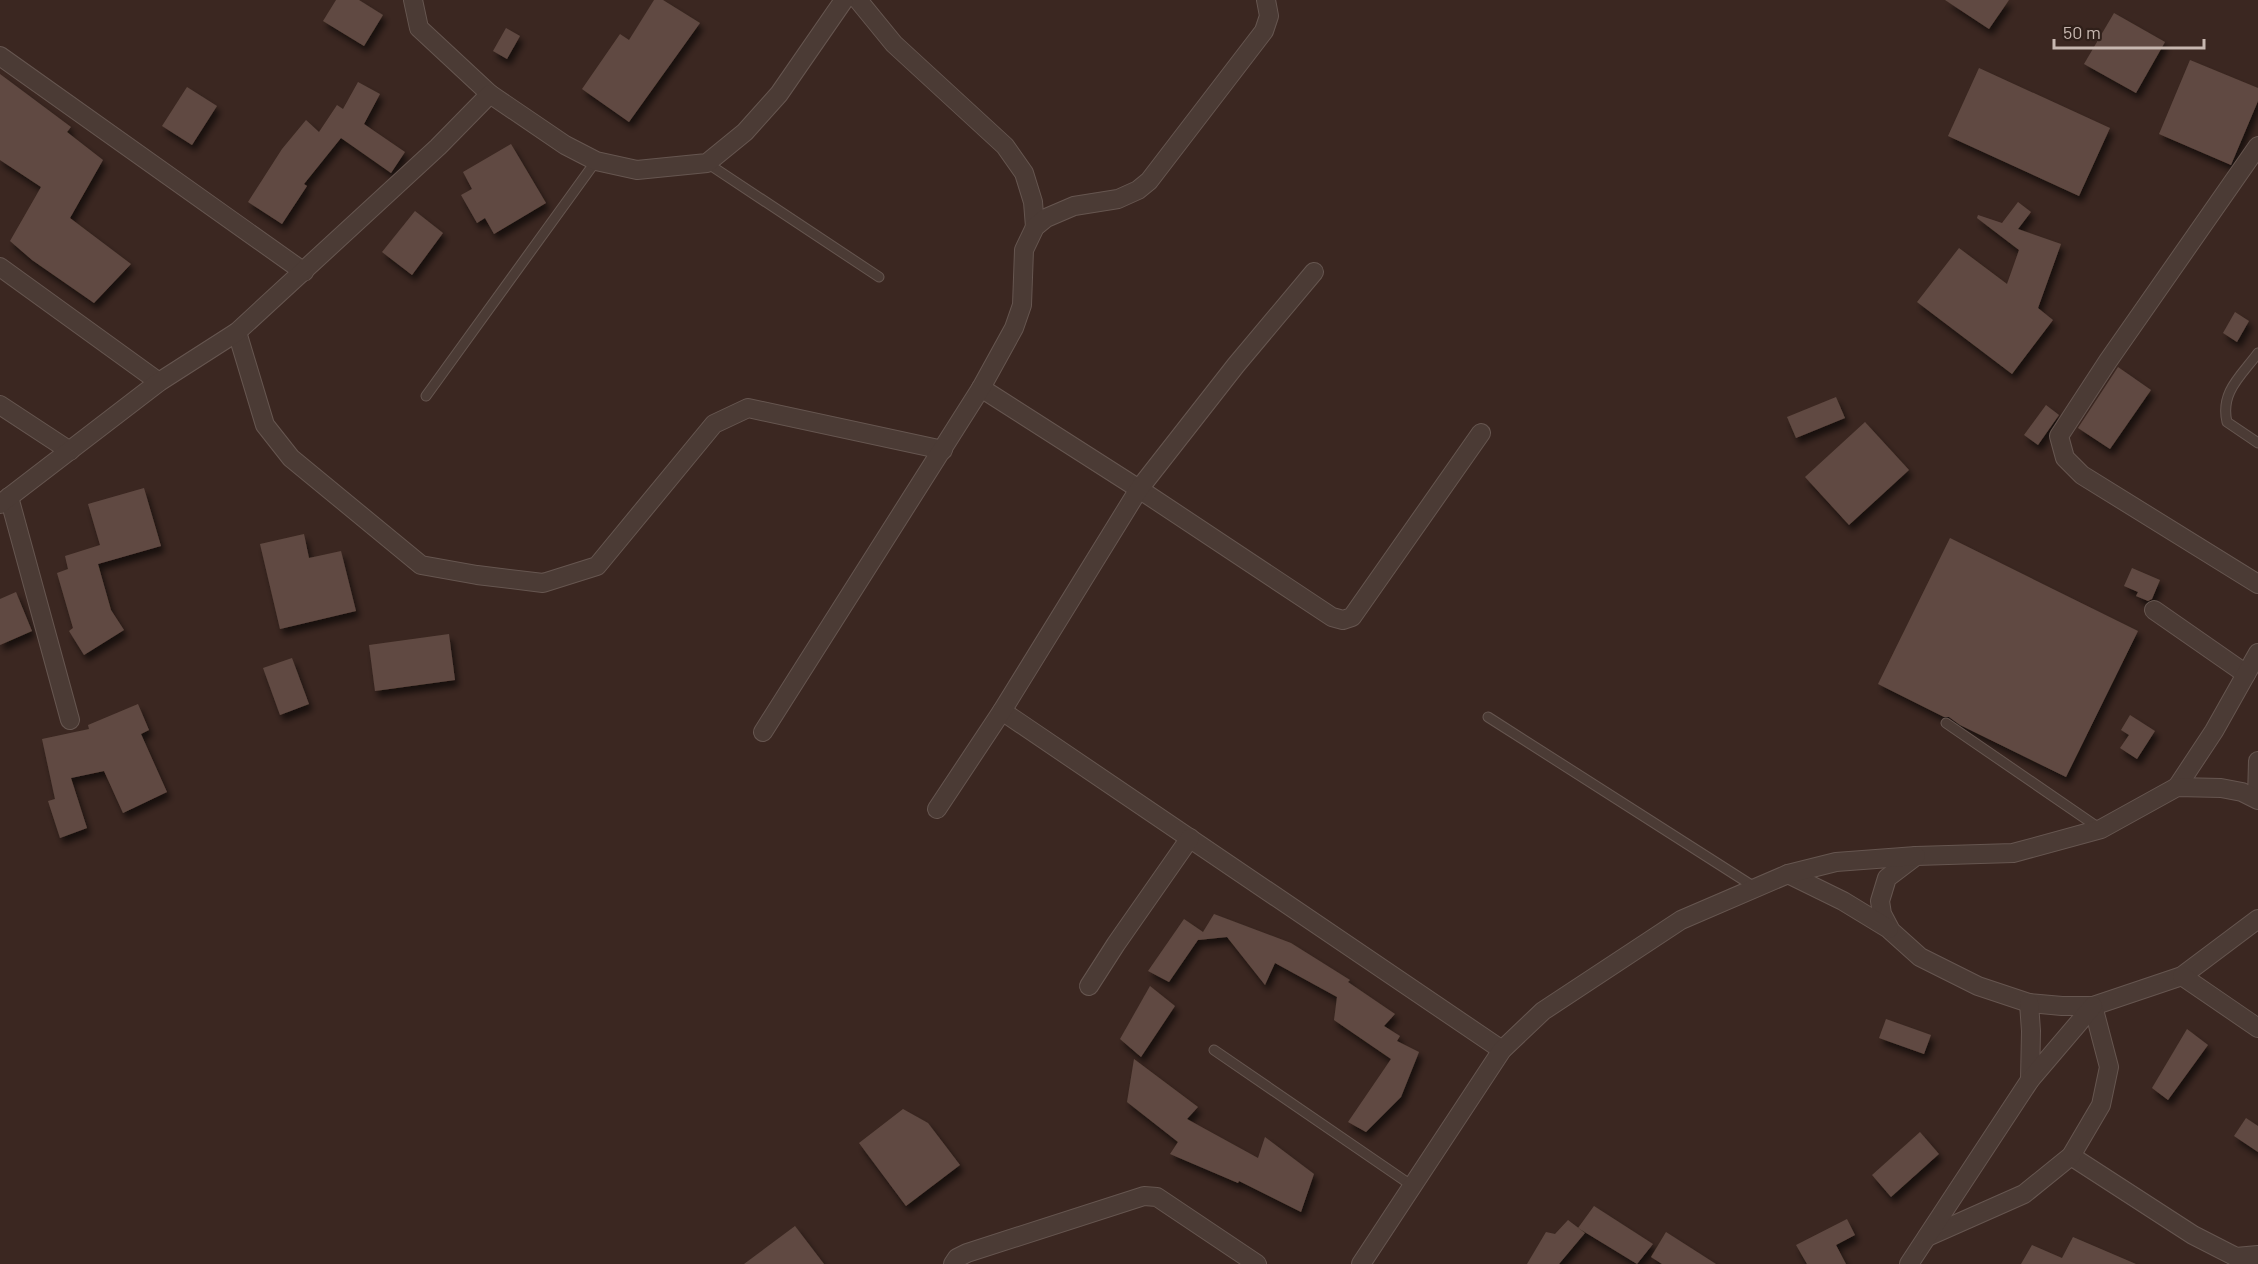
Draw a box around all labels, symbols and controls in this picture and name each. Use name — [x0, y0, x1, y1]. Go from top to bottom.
scale bar — [2054, 12, 2204, 50]
text: 50 m — [2063, 21, 2101, 43]

